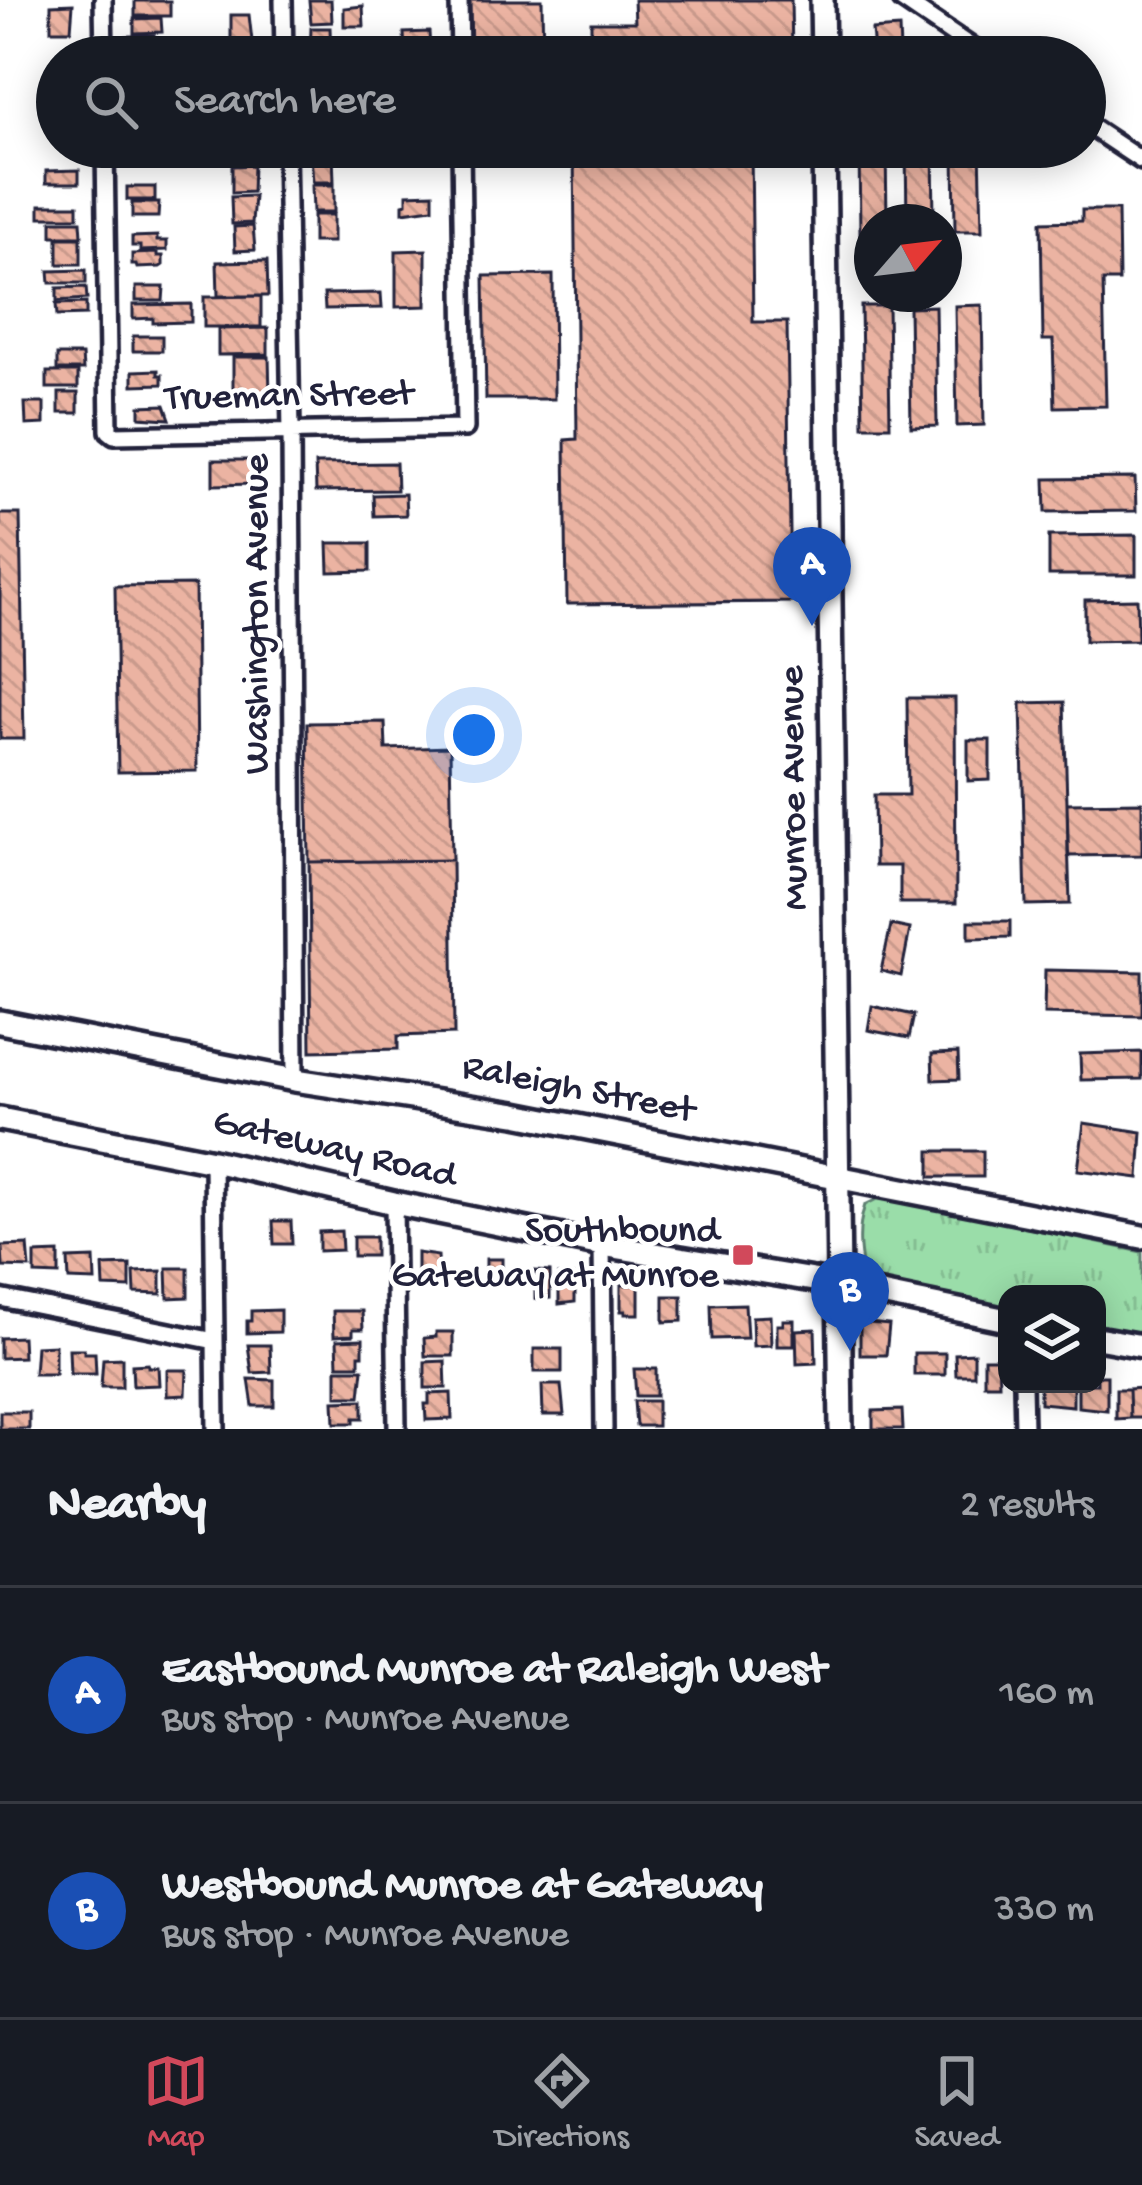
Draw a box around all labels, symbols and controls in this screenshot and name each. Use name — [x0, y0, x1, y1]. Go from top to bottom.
search box — [36, 36, 1106, 168]
icon: search — [78, 69, 144, 135]
text: Search here — [174, 76, 396, 129]
north arrow — [854, 204, 962, 312]
street label: Trueman Street — [162, 373, 417, 423]
street label: Washington Avenue — [236, 453, 282, 774]
pin: A — [773, 527, 851, 626]
street label: Munroe Avenue — [771, 664, 821, 911]
your location — [444, 705, 504, 765]
street label: Raleigh Street — [458, 1046, 701, 1137]
street label: Gateway Road — [208, 1101, 463, 1202]
place label: Southbound Gateway at Munroe — [392, 1210, 722, 1301]
marker: Southbound Gateway at Munroe — [730, 1242, 756, 1268]
pin: B — [811, 1252, 889, 1351]
map controls — [998, 1285, 1106, 1393]
button: layers — [998, 1285, 1106, 1393]
text: Nearby — [48, 1477, 206, 1537]
text: 2 results — [960, 1484, 1094, 1530]
text: Eastbound Munroe at Raleigh West — [162, 1645, 826, 1698]
text: A — [75, 1672, 99, 1718]
text: 160 m — [999, 1672, 1094, 1718]
text: Bus stop · Munroe Avenue — [162, 1698, 569, 1744]
text: Westbound Munroe at Gateway — [162, 1861, 763, 1914]
text: B — [77, 1888, 97, 1934]
text: 330 m — [994, 1888, 1094, 1934]
text: Bus stop · Munroe Avenue — [162, 1914, 569, 1960]
tab: Map — [143, 2048, 209, 2158]
tab: Directions — [495, 2048, 629, 2158]
tab: Saved — [915, 2048, 999, 2158]

